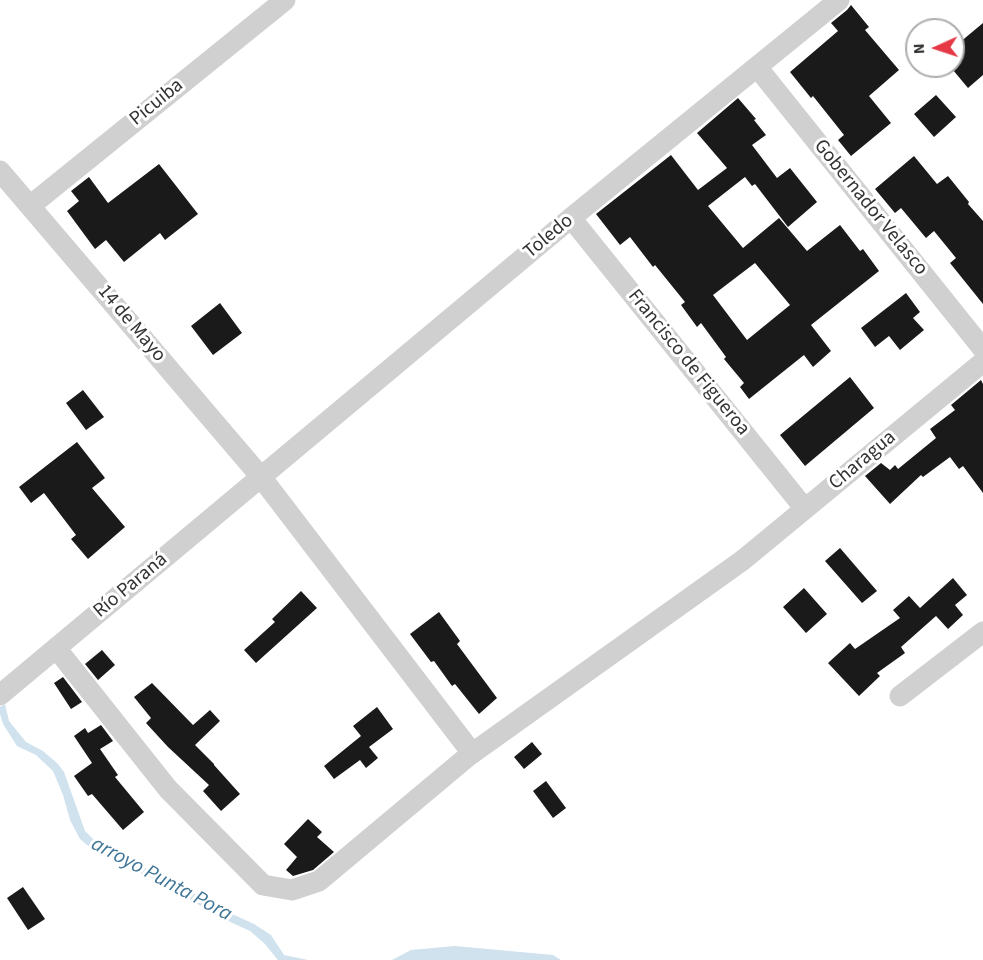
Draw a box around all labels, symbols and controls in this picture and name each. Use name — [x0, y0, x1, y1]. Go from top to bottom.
north arrow — [905, 18, 965, 78]
text: N — [908, 43, 930, 55]
street label: Picuiba — [125, 74, 189, 132]
street label: Gobernador Velasco — [808, 135, 932, 281]
street label: Toledo — [519, 209, 579, 265]
street label: 14 de Mayo — [92, 280, 170, 368]
street label: Francisco de Figueroa — [622, 285, 754, 441]
street label: Charagua — [825, 426, 901, 496]
street label: Río Paraná — [89, 548, 173, 624]
water label: arroyo Punta Pora — [86, 832, 236, 928]

